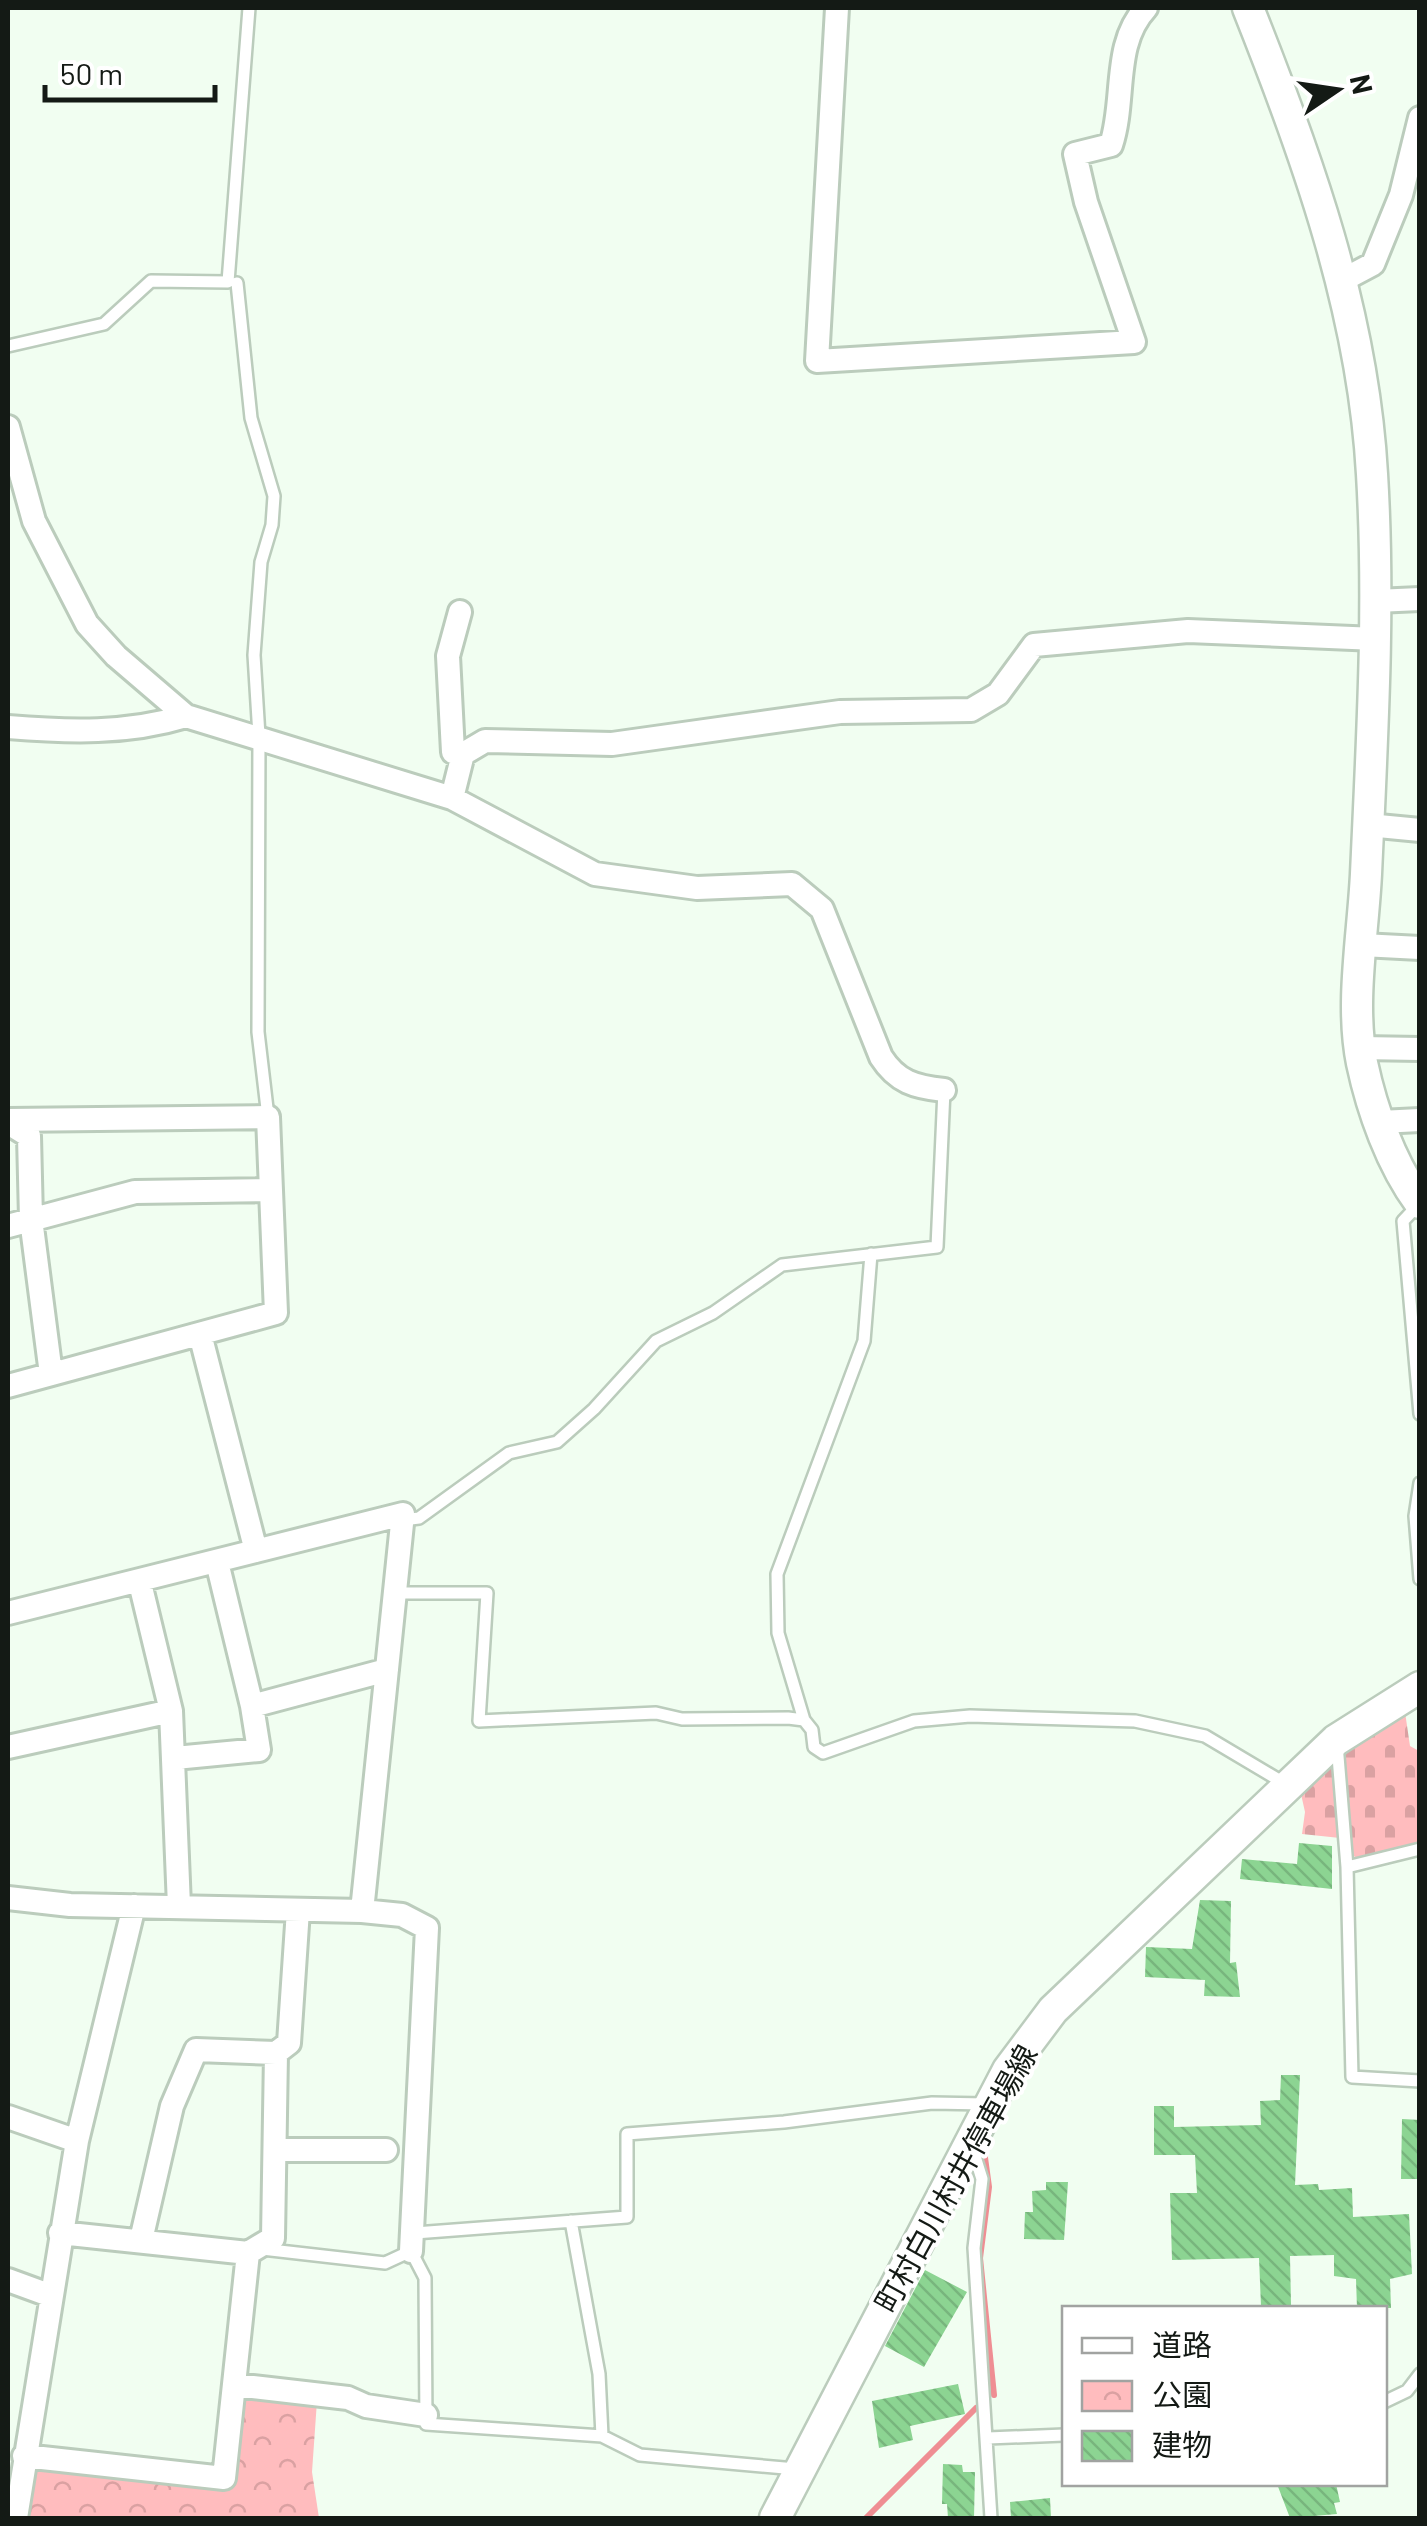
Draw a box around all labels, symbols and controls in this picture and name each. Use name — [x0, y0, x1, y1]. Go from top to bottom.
scale bar — [45, 40, 215, 102]
north arrow — [1287, 40, 1387, 140]
text: 50 m — [60, 55, 123, 91]
text: N — [1344, 71, 1381, 97]
street label: 町村白川村井停車場線 — [867, 2038, 1043, 2318]
legend — [1062, 2306, 1387, 2486]
text: 道路 — [1152, 2326, 1212, 2362]
text: 公園 — [1152, 2376, 1212, 2412]
text: 建物 — [1152, 2426, 1212, 2462]

